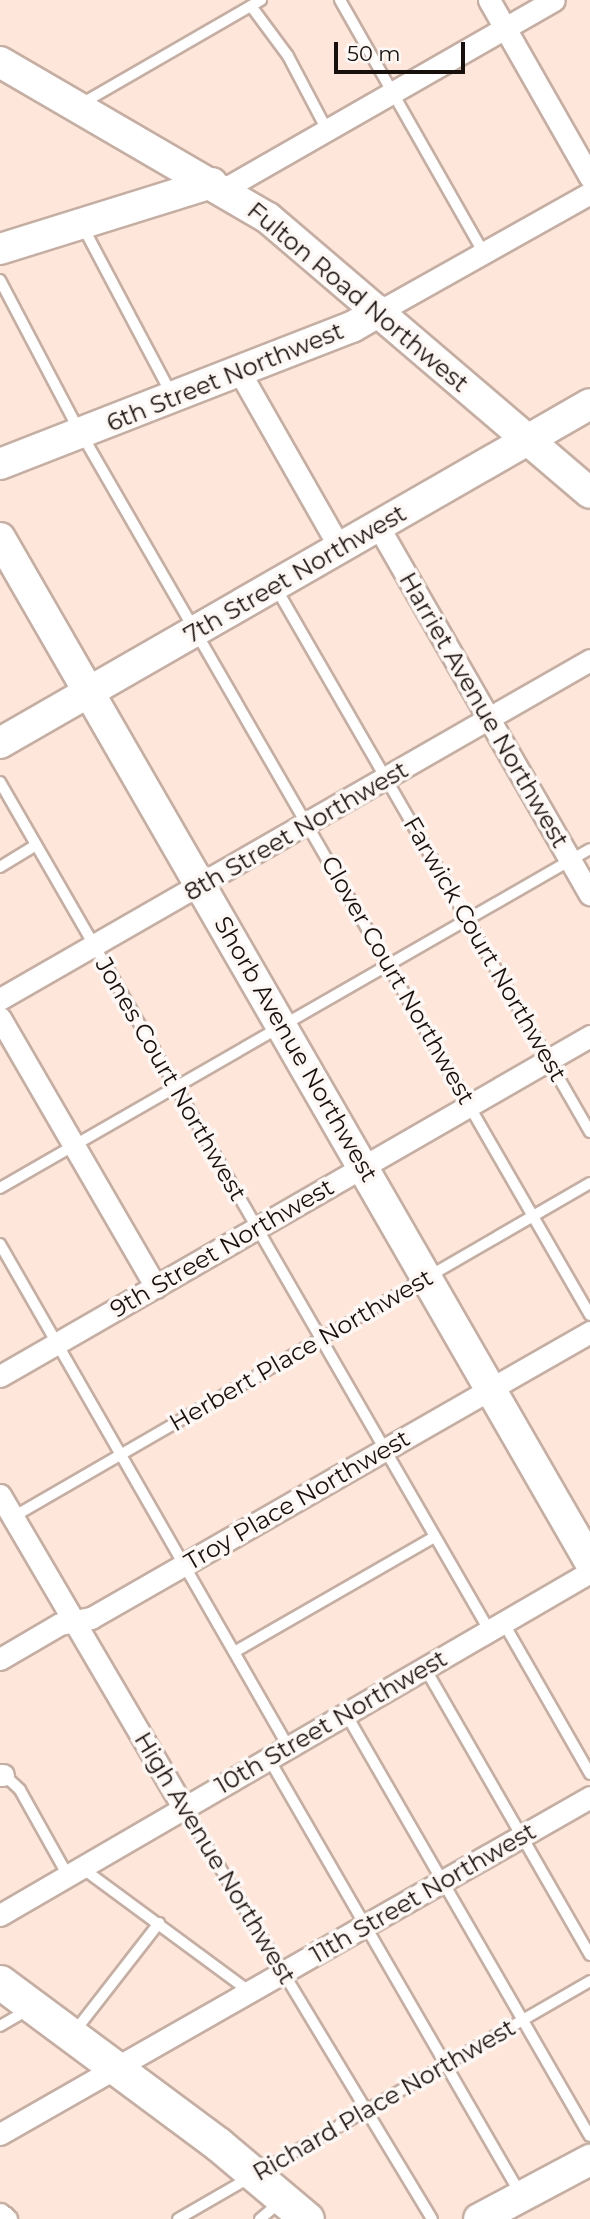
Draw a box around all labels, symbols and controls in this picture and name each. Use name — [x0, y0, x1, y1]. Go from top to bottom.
scale bar — [338, 28, 469, 72]
text: 50 m — [347, 41, 401, 66]
street label: Fulton Road Northwest — [242, 196, 474, 398]
street label: 6th Street Northwest — [102, 316, 348, 438]
street label: 7th Street Northwest — [179, 499, 411, 649]
street label: Harriet Avenue Northwest — [393, 567, 575, 853]
street label: 8th Street Northwest — [179, 755, 413, 907]
street label: Farwick Court Northwest — [397, 811, 573, 1087]
street label: Clover Court Northwest — [315, 851, 481, 1109]
street label: Shorb Avenue Northwest — [208, 911, 384, 1187]
street label: Jones Court Northwest — [89, 952, 253, 1206]
street label: 9th Street Northwest — [105, 1172, 339, 1324]
street label: Herbert Place Northwest — [164, 1263, 438, 1437]
street label: Troy Place Northwest — [179, 1424, 415, 1576]
street label: 10th Street Northwest — [210, 1644, 452, 1800]
street label: High Avenue Northwest — [128, 1727, 302, 1989]
street label: 11th Street Northwest — [305, 1817, 541, 1969]
street label: Richard Place Northwest — [248, 2013, 520, 2187]

